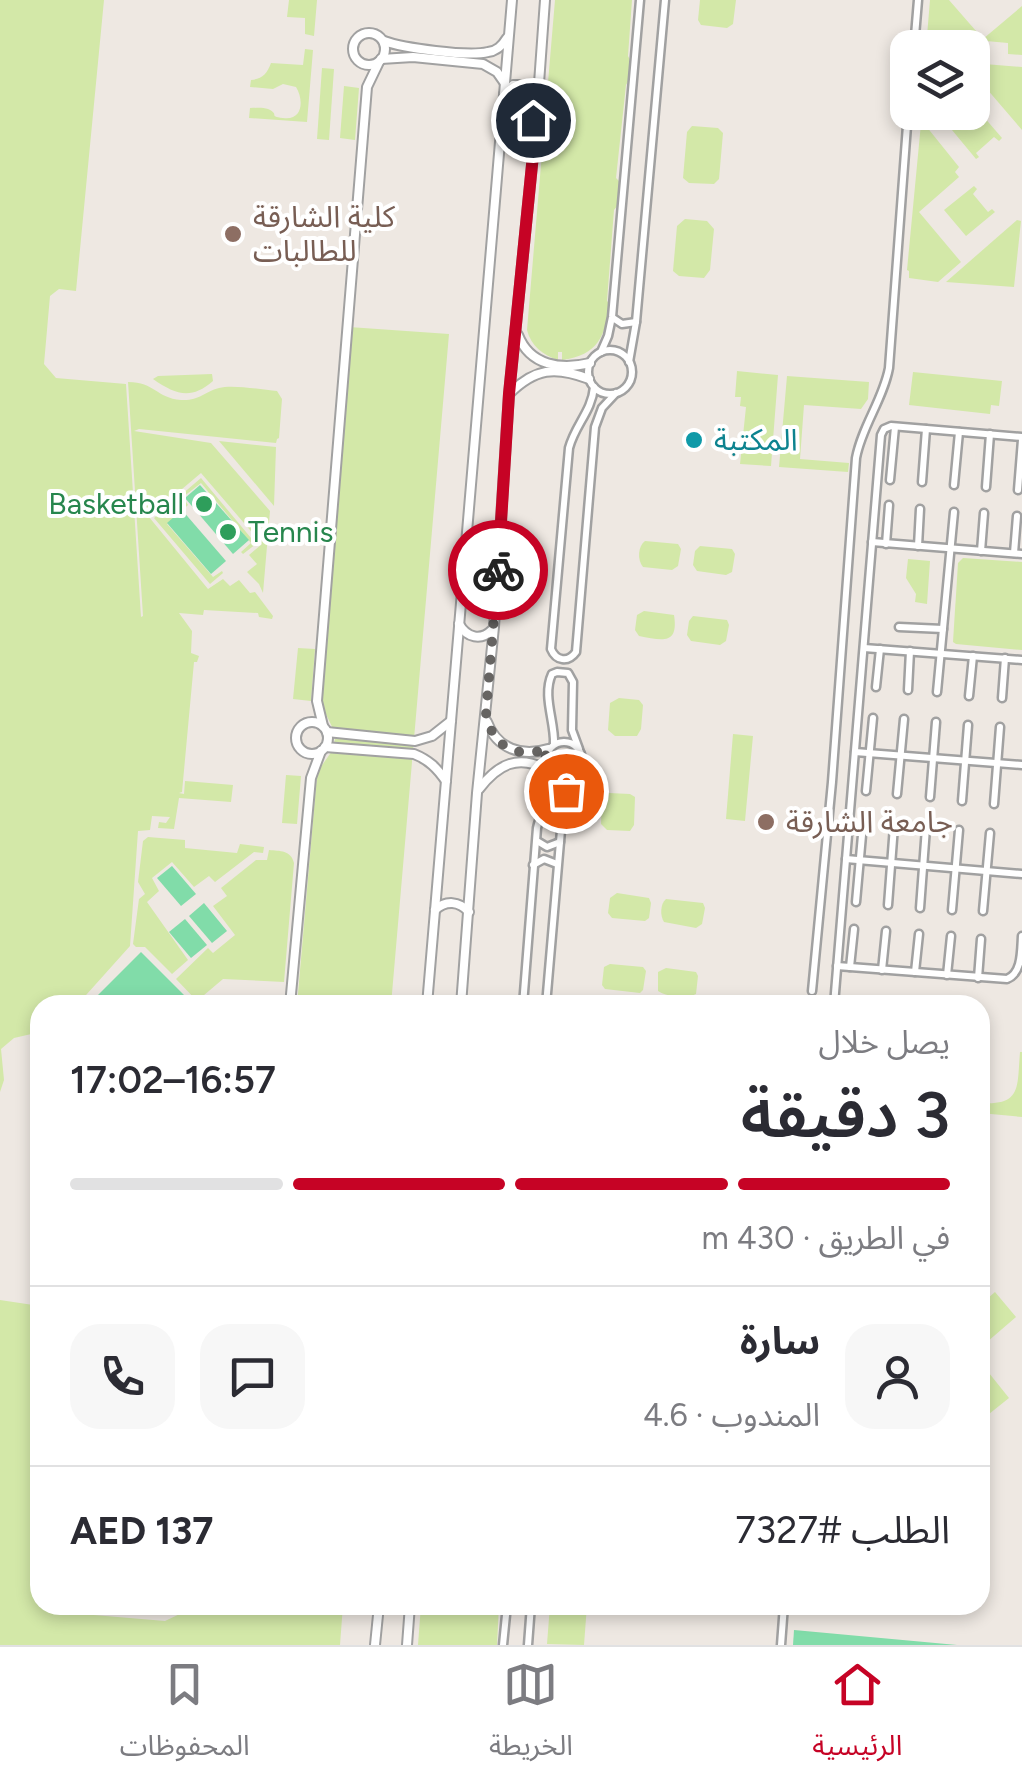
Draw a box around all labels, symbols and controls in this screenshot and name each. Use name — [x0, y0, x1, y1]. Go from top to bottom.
map controls — [890, 30, 990, 130]
button: layers — [890, 30, 990, 130]
pin — [491, 78, 576, 163]
icon: home — [506, 93, 561, 148]
place label: كلية الشارقة للطالبات — [253, 198, 395, 269]
marker: كلية الشارقة للطالبات — [222, 223, 244, 245]
place label: المكتبة — [714, 421, 798, 458]
marker: المكتبة — [683, 429, 705, 451]
place label: Basketball — [48, 485, 184, 522]
marker: Basketball — [193, 493, 215, 515]
place label: Tennis — [248, 513, 334, 550]
courier — [448, 520, 548, 620]
marker: Tennis — [217, 521, 239, 543]
icon: bike — [471, 543, 526, 598]
pin — [524, 749, 609, 834]
icon: bag — [539, 764, 594, 819]
place label: جامعة الشارقة — [786, 803, 953, 840]
marker: جامعة الشارقة — [755, 811, 777, 833]
text: يصل خلال — [819, 1023, 950, 1061]
text: 16:57–17:02 — [70, 1057, 276, 1103]
text: 3 دقيقة — [741, 1075, 950, 1153]
text: في الطريق · 430 m — [702, 1219, 950, 1257]
text: سارة — [740, 1318, 820, 1364]
button: phone — [70, 1324, 175, 1429]
button: chat — [200, 1324, 305, 1429]
button: person — [845, 1324, 950, 1429]
text: المندوب · 4.6 — [643, 1396, 820, 1434]
text: الطلب #7327 — [735, 1507, 950, 1553]
text: AED 137 — [70, 1508, 213, 1554]
tab: المحفوظات — [120, 1657, 250, 1776]
tab: الخريطة — [489, 1657, 573, 1776]
tab: الرئيسية — [812, 1657, 902, 1776]

